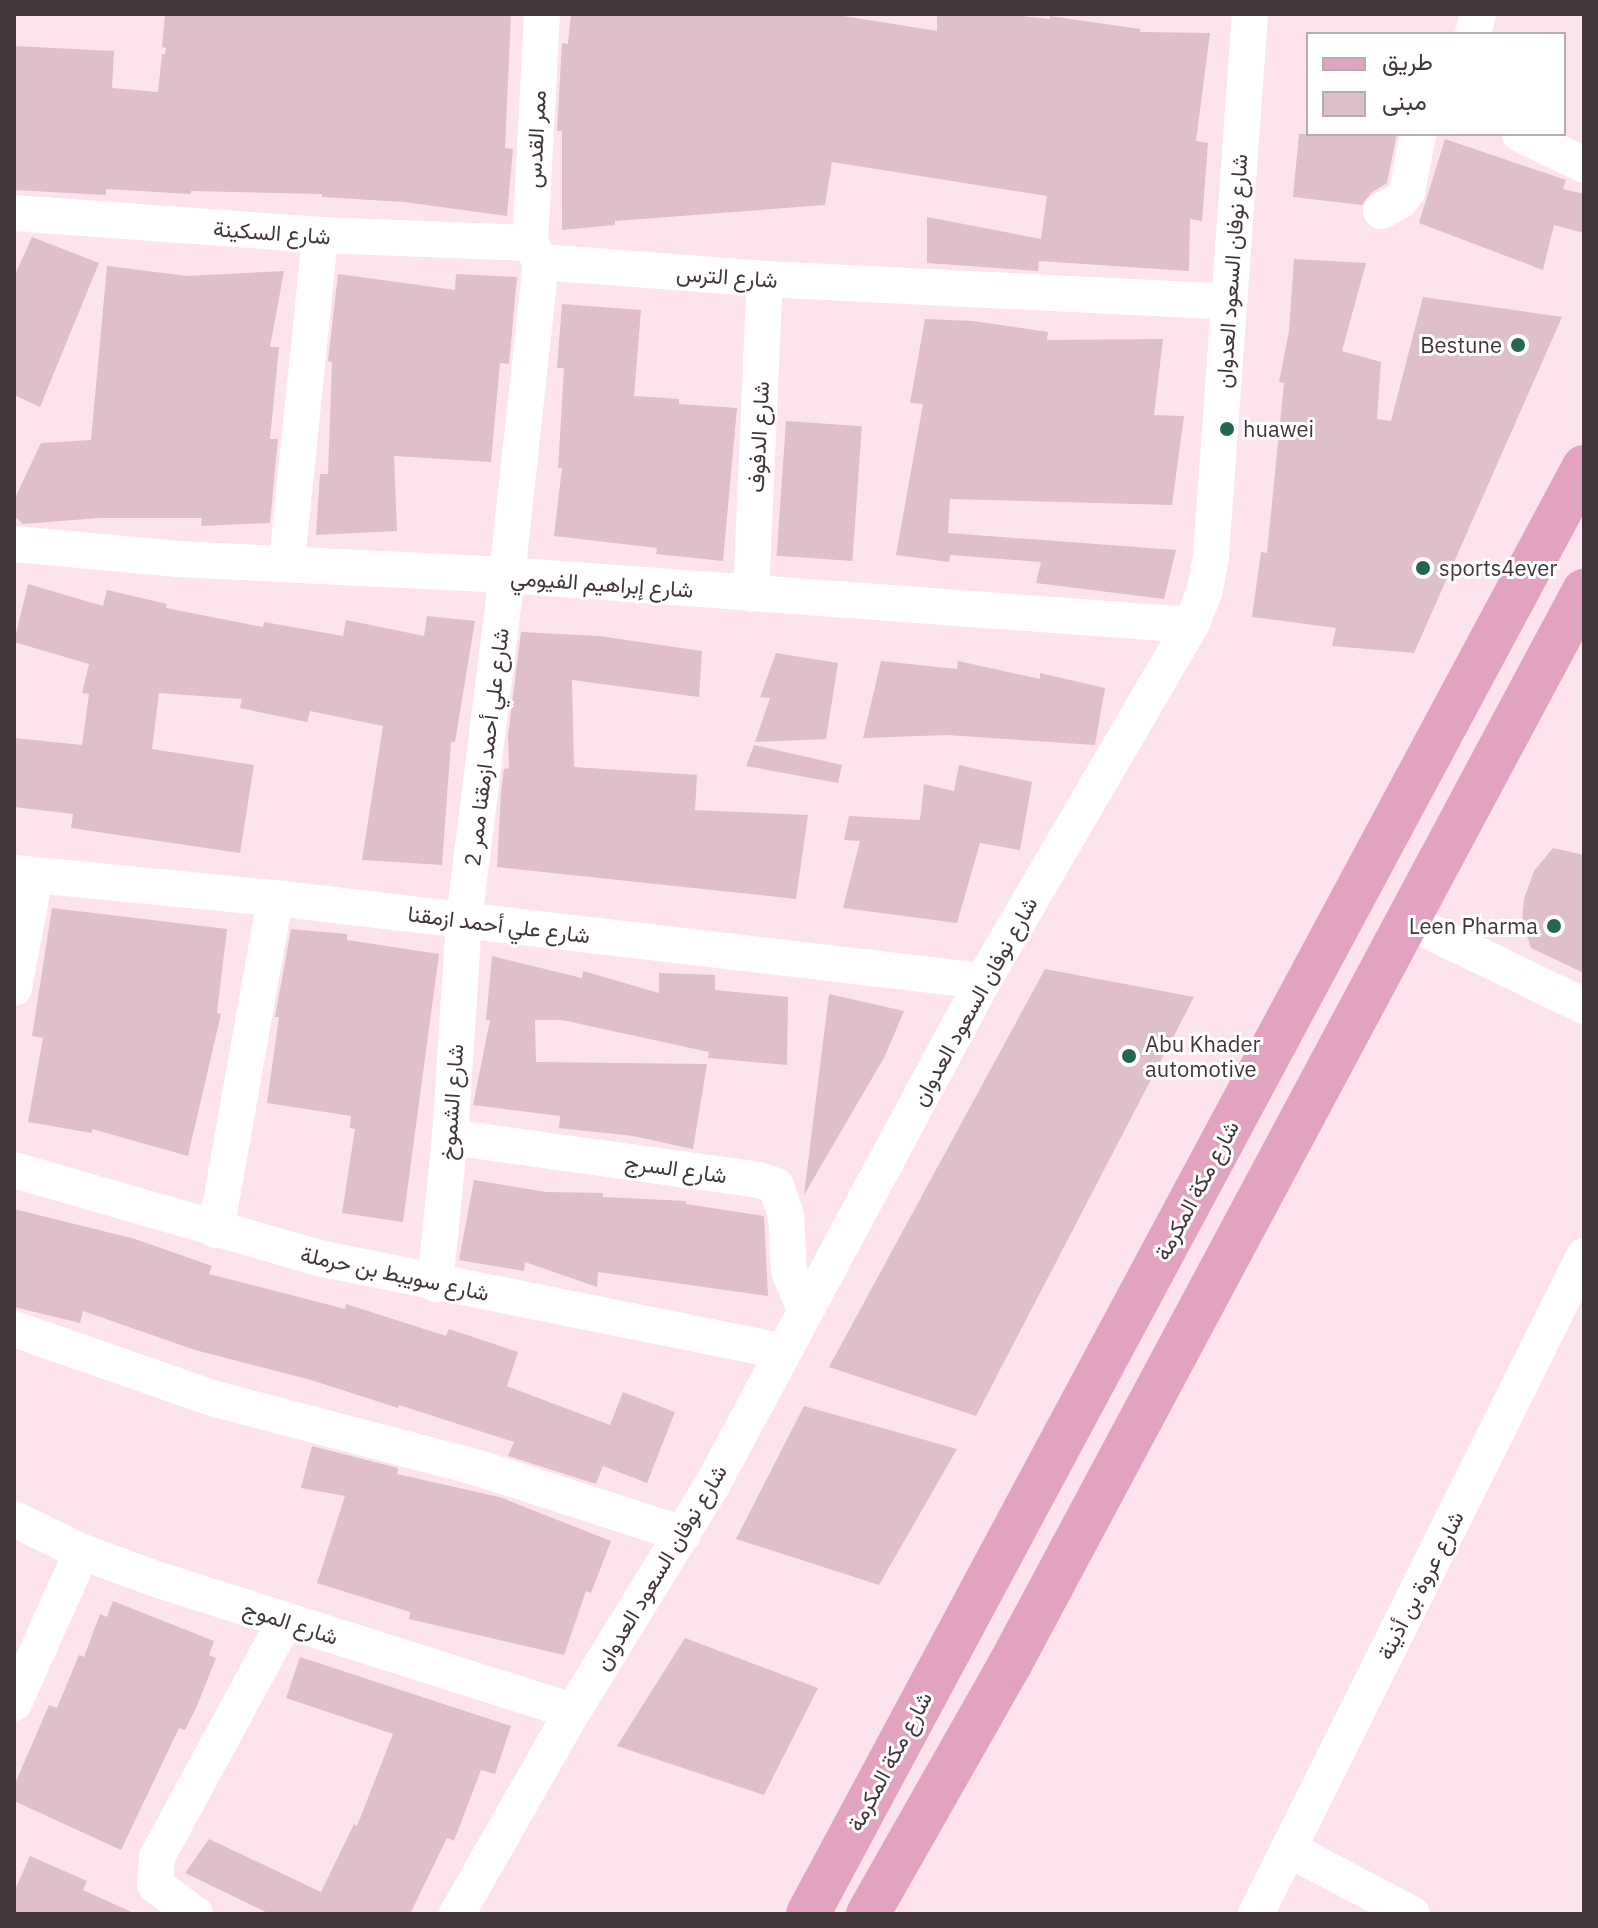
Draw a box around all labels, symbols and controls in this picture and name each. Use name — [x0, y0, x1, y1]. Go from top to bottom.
legend — [1306, 32, 1566, 136]
text: طريق — [1382, 45, 1433, 77]
text: مبنى — [1382, 85, 1427, 117]
street label: ممر القدس — [519, 89, 551, 189]
street label: شارع نوفان السعود العدوان — [1210, 153, 1252, 389]
street label: شارع السكينة — [212, 215, 332, 249]
street label: شارع الترس — [675, 259, 779, 293]
place label: Bestune — [1420, 332, 1502, 358]
marker: Bestune — [1509, 336, 1527, 354]
street label: شارع الدفوف — [742, 381, 774, 493]
place label: huawei — [1243, 416, 1314, 442]
marker: huawei — [1218, 420, 1236, 438]
place label: sports4ever — [1439, 555, 1557, 581]
marker: sports4ever — [1414, 559, 1432, 577]
street label: شارع إبراهيم الفيومي — [510, 563, 694, 603]
street label: شارع علي أحمد ازمقنا ممر 2 — [458, 626, 514, 868]
street label: شارع نوفان السعود العدوان — [905, 892, 1043, 1110]
street label: شارع علي أحمد ازمقنا — [406, 900, 592, 948]
place label: Leen Pharma — [1409, 913, 1538, 939]
marker: Leen Pharma — [1545, 917, 1563, 935]
place label: Abu Khader automotive — [1145, 1030, 1261, 1082]
street label: شارع الشموخ — [434, 1043, 468, 1161]
marker: Abu Khader automotive — [1120, 1047, 1138, 1065]
street label: شارع مكة المكرمة — [1148, 1116, 1244, 1264]
street label: شارع السرج — [623, 1148, 729, 1188]
street label: شارع سويبط بن حرملة — [298, 1240, 492, 1306]
street label: شارع نوفان السعود العدوان — [588, 1459, 732, 1675]
street label: شارع عروة بن أذينة — [1371, 1506, 1469, 1664]
street label: شارع الموج — [240, 1594, 342, 1650]
street label: شارع مكة المكرمة — [841, 1687, 937, 1835]

